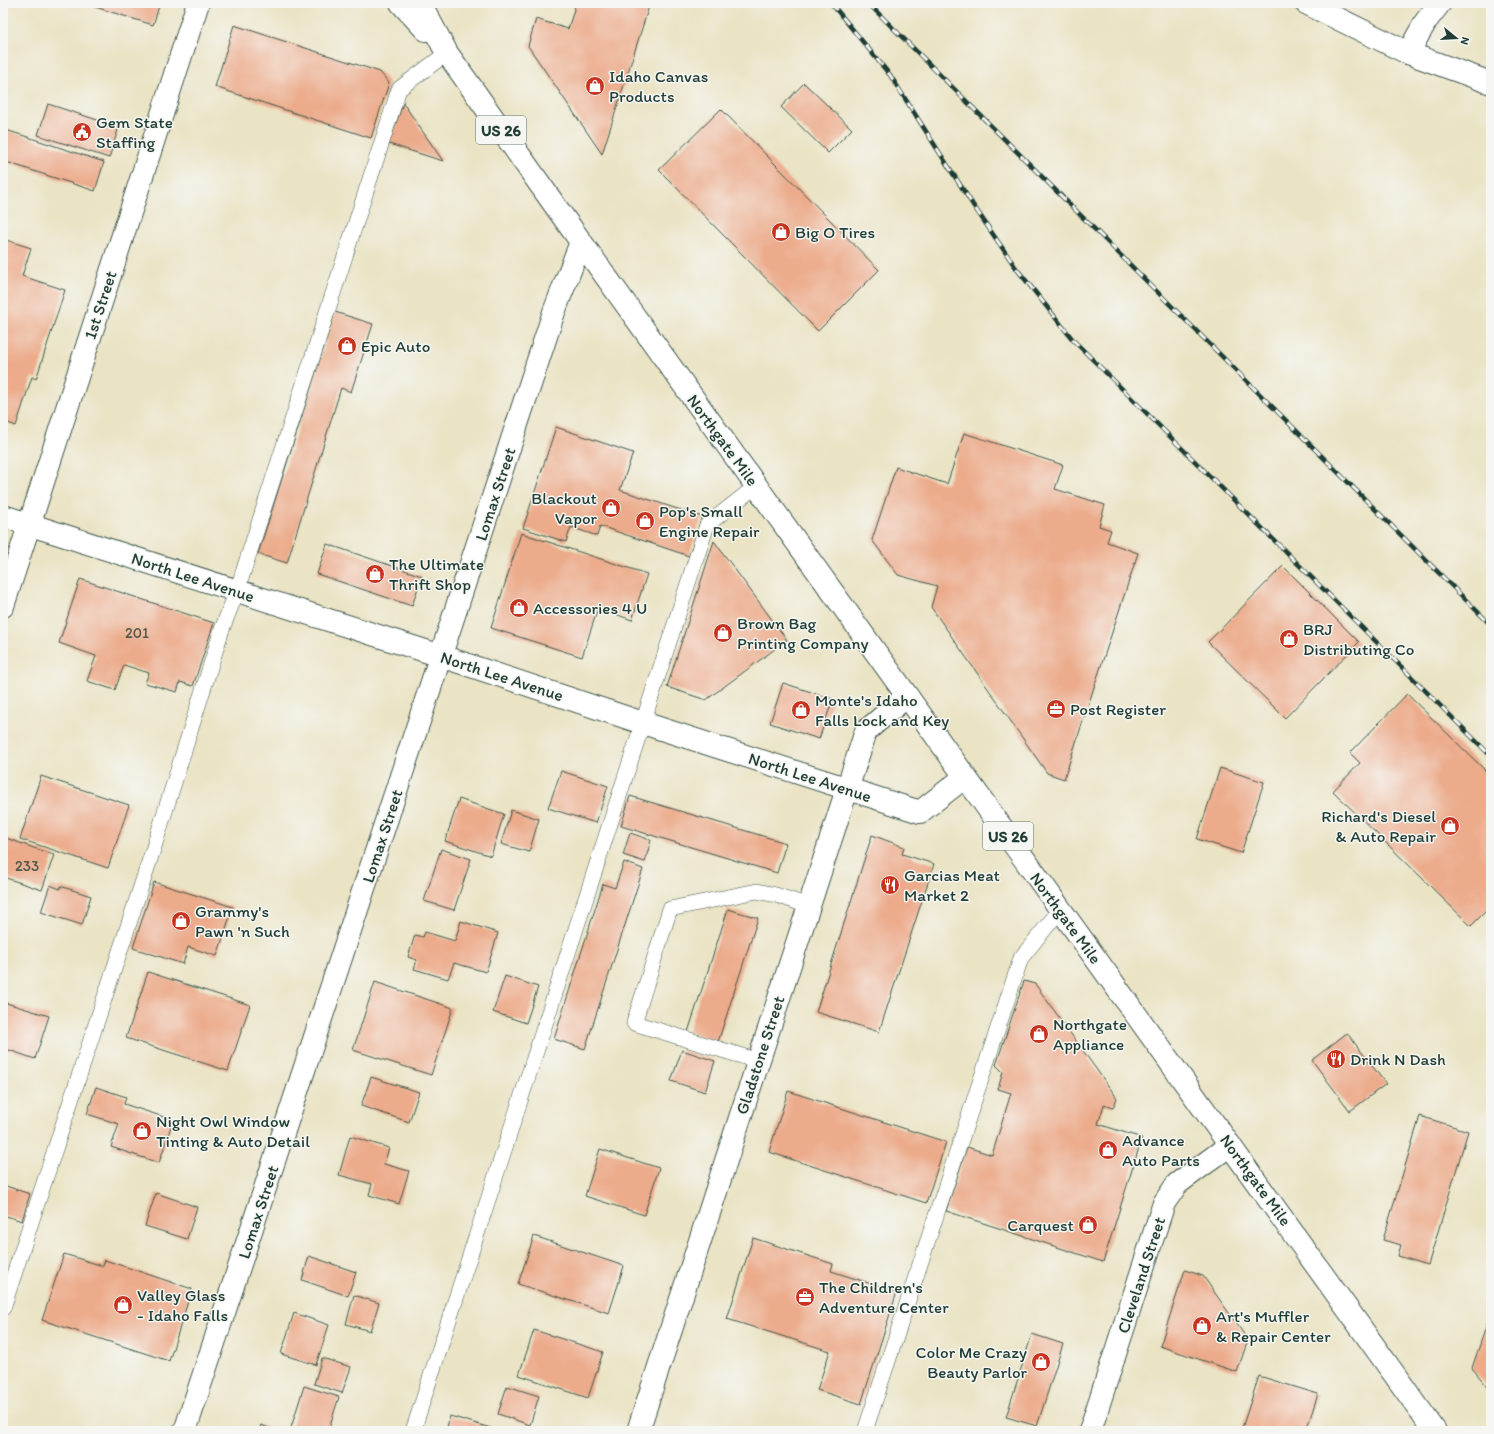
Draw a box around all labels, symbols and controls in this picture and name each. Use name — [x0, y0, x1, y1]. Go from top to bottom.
north arrow — [1436, 18, 1476, 58]
text: N — [1458, 35, 1472, 46]
place label: Idaho Canvas Products — [609, 66, 708, 106]
shop icon: Idaho Canvas Products — [584, 75, 606, 97]
place label: Gem State Staffing — [96, 112, 173, 152]
road number: US 26 — [476, 116, 526, 144]
public building icon: Gem State Staffing — [71, 121, 93, 143]
shop icon: Big O Tires — [770, 221, 792, 243]
place label: Big O Tires — [795, 222, 875, 242]
street label: 1st Street — [80, 268, 121, 342]
shop icon: Epic Auto — [336, 335, 358, 357]
place label: Epic Auto — [361, 336, 430, 356]
street label: Northgate Mile — [683, 390, 763, 490]
street label: Lomax Street — [470, 444, 520, 543]
place label: Blackout Vapor — [531, 488, 598, 528]
shop icon: Blackout Vapor — [600, 497, 622, 519]
place label: Pop's Small Engine Repair — [659, 501, 760, 541]
shop icon: Pop's Small Engine Repair — [634, 510, 656, 532]
street label: North Lee Avenue — [129, 548, 257, 606]
place label: The Ultimate Thrift Shop — [389, 554, 484, 594]
shop icon: The Ultimate Thrift Shop — [364, 563, 386, 585]
shop icon: Accessories 4 U — [508, 597, 530, 619]
place label: Accessories 4 U — [533, 598, 647, 618]
place label: Brown Bag Printing Company — [737, 613, 869, 653]
place label: BRJ Distributing Co — [1303, 619, 1414, 659]
shop icon: Brown Bag Printing Company — [712, 622, 734, 644]
house number: 201 — [125, 624, 149, 642]
shop icon: BRJ Distributing Co — [1278, 628, 1300, 650]
street label: North Lee Avenue — [438, 647, 566, 705]
place label: Monte's Idaho Falls Lock and Key — [815, 690, 949, 730]
office icon: Post Register — [1045, 698, 1067, 720]
shop icon: Monte's Idaho Falls Lock and Key — [790, 699, 812, 721]
place label: Post Register — [1070, 699, 1166, 719]
street label: North Lee Avenue — [746, 748, 874, 806]
street label: Lomax Street — [357, 786, 407, 885]
place label: Richard's Diesel & Auto Repair — [1321, 806, 1436, 846]
shop icon: Richard's Diesel & Auto Repair — [1439, 815, 1461, 837]
road number: US 26 — [983, 822, 1033, 850]
house number: 233 — [15, 857, 39, 875]
place label: Garcias Meat Market 2 — [904, 865, 1000, 905]
street label: Northgate Mile — [1026, 868, 1106, 968]
restaurant icon: Garcias Meat Market 2 — [879, 874, 901, 896]
place label: Grammy's Pawn 'n Such — [195, 901, 290, 941]
shop icon: Grammy's Pawn 'n Such — [170, 910, 192, 932]
street label: Gladstone Street — [731, 993, 789, 1117]
place label: Northgate Appliance — [1053, 1014, 1127, 1054]
shop icon: Northgate Appliance — [1028, 1023, 1050, 1045]
restaurant icon: Drink N Dash — [1325, 1048, 1347, 1070]
place label: Drink N Dash — [1350, 1049, 1446, 1069]
place label: Night Owl Window Tinting & Auto Detail — [156, 1111, 310, 1151]
shop icon: Night Owl Window Tinting & Auto Detail — [131, 1120, 153, 1142]
place label: Advance Auto Parts — [1122, 1130, 1200, 1170]
street label: Northgate Mile — [1216, 1130, 1296, 1230]
shop icon: Advance Auto Parts — [1097, 1139, 1119, 1161]
street label: Lomax Street — [233, 1162, 283, 1261]
shop icon: Carquest — [1077, 1214, 1099, 1236]
street label: Cleveland Street — [1113, 1214, 1169, 1336]
place label: Carquest — [1007, 1215, 1074, 1235]
place label: The Children's Adventure Center — [819, 1277, 949, 1317]
place label: Valley Glass - Idaho Falls — [137, 1285, 228, 1325]
office icon: The Children's Adventure Center — [794, 1286, 816, 1308]
shop icon: Valley Glass - Idaho Falls — [112, 1294, 134, 1316]
place label: Art's Muffler & Repair Center — [1216, 1306, 1331, 1346]
shop icon: Art's Muffler & Repair Center — [1191, 1315, 1213, 1337]
place label: Color Me Crazy Beauty Parlor — [916, 1342, 1028, 1382]
shop icon: Color Me Crazy Beauty Parlor — [1030, 1351, 1052, 1373]

